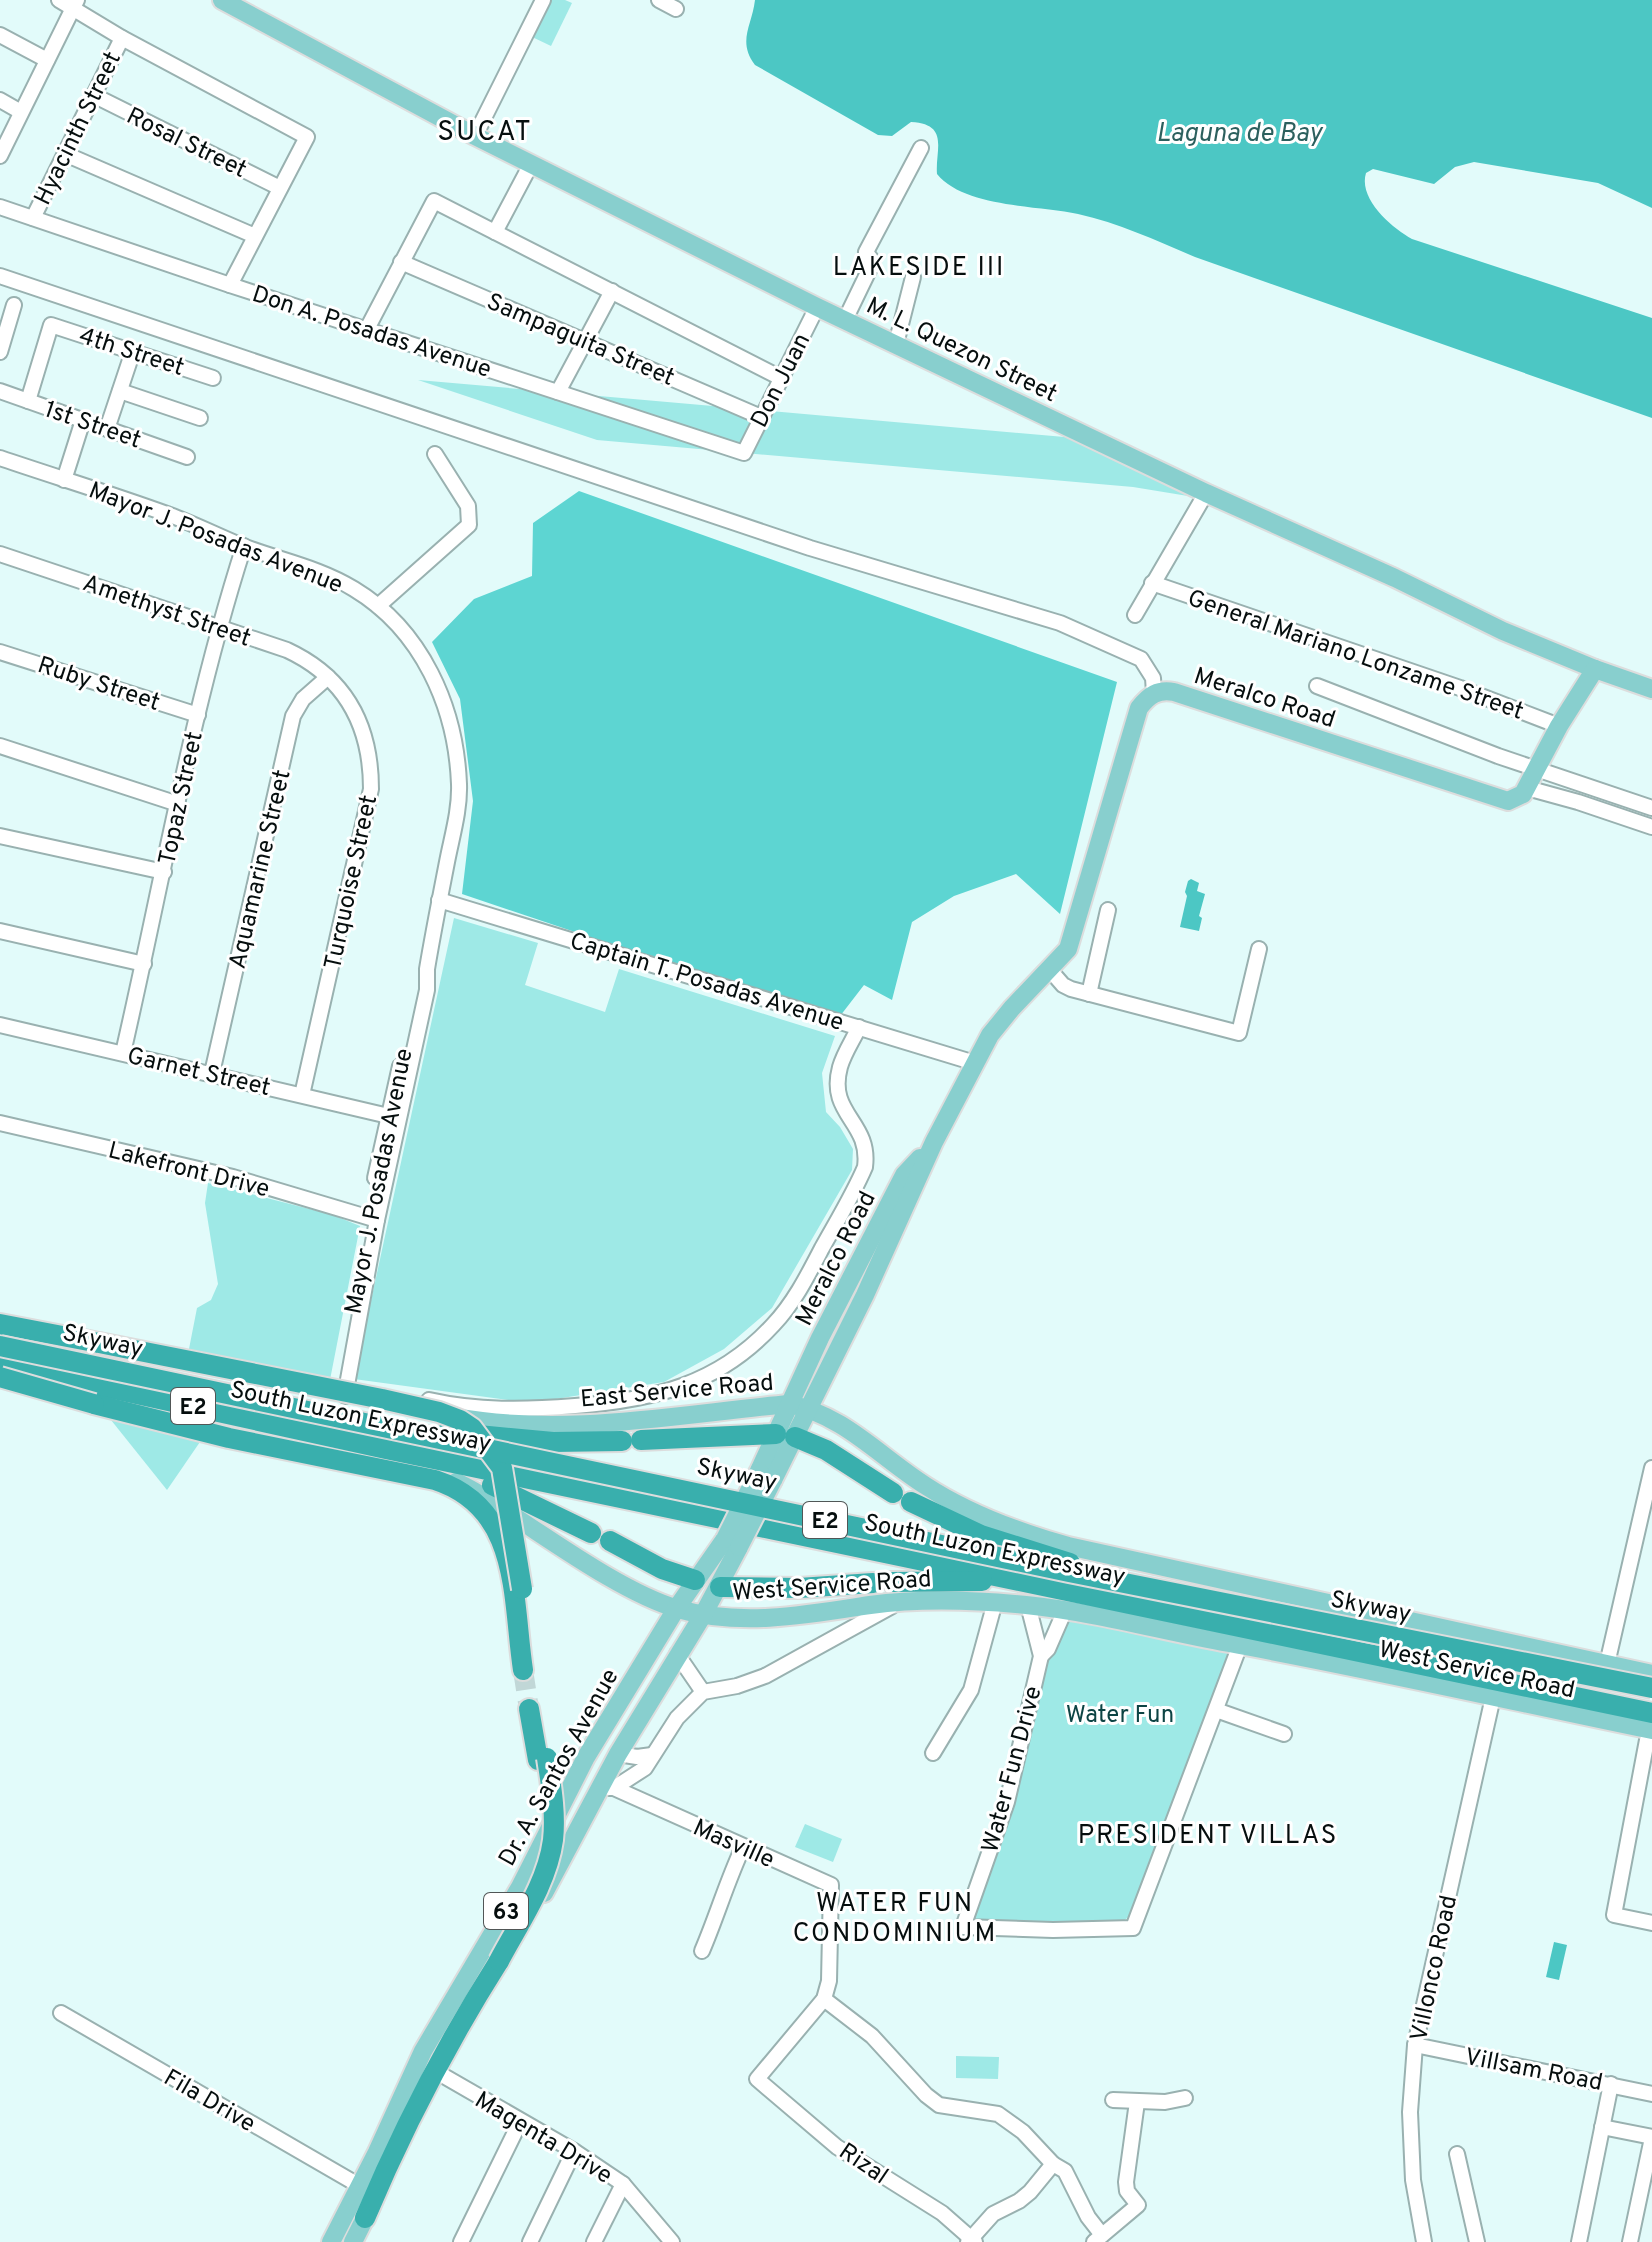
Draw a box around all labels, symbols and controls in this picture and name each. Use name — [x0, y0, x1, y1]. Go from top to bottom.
street label: Hyacinth Street — [29, 47, 129, 211]
street label: Rosal Street — [121, 102, 251, 186]
district label: SUCAT — [437, 115, 533, 151]
water label: Laguna de Bay — [1156, 118, 1323, 151]
district label: LAKESIDE III — [833, 252, 1005, 285]
street label: Don A. Posadas Avenue — [248, 280, 495, 386]
street label: Sampaguita Street — [482, 288, 679, 394]
street label: M. L. Quezon Street — [861, 292, 1062, 410]
street label: 4th Street — [75, 322, 188, 384]
street label: Don Juan — [745, 329, 818, 433]
street label: 1st Street — [40, 395, 145, 456]
street label: Mayor J. Posadas Avenue — [84, 477, 347, 601]
street label: Amethyst Street — [78, 569, 254, 655]
street label: General Mariano Lonzame Street — [1183, 584, 1527, 728]
street label: Ruby Street — [33, 651, 163, 719]
street label: Meralco Road — [1190, 662, 1339, 736]
street label: Topaz Street — [153, 729, 211, 868]
street label: Aquamarine Street — [223, 767, 298, 972]
street label: Turquoise Street — [319, 792, 385, 972]
street label: Captain T. Posadas Avenue — [566, 927, 847, 1039]
street label: Garnet Street — [124, 1042, 273, 1104]
street label: Mayor J. Posadas Avenue — [339, 1046, 420, 1317]
street label: Lakefront Drive — [105, 1136, 272, 1205]
street label: Meralco Road — [790, 1187, 884, 1331]
street label: Skyway — [60, 1319, 146, 1365]
street label: East Service Road — [579, 1369, 775, 1415]
street label: South Luzon Expressway — [227, 1376, 494, 1460]
road number: E2 — [171, 1388, 215, 1424]
street label: Skyway — [694, 1453, 780, 1499]
road number: E2 — [803, 1502, 847, 1538]
street label: South Luzon Expressway — [861, 1509, 1128, 1593]
street label: West Service Road — [732, 1565, 933, 1609]
street label: Skyway — [1328, 1585, 1414, 1630]
street label: West Service Road — [1376, 1636, 1577, 1706]
street label: Dr. A. Santos Avenue — [493, 1664, 626, 1872]
street label: Water Fun Drive — [976, 1683, 1050, 1856]
park label: Water Fun — [1066, 1701, 1174, 1731]
street label: Masville — [688, 1814, 779, 1876]
district label: PRESIDENT VILLAS — [1078, 1820, 1338, 1853]
district label: WATER FUN CONDOMINIUM — [793, 1888, 997, 1951]
road number: 63 — [484, 1893, 528, 1929]
street label: Villonco Road — [1405, 1893, 1465, 2044]
street label: Villsam Road — [1462, 2043, 1605, 2099]
street label: Fila Drive — [158, 2063, 260, 2140]
street label: Magenta Drive — [469, 2086, 617, 2192]
street label: Rizal — [832, 2137, 893, 2192]

